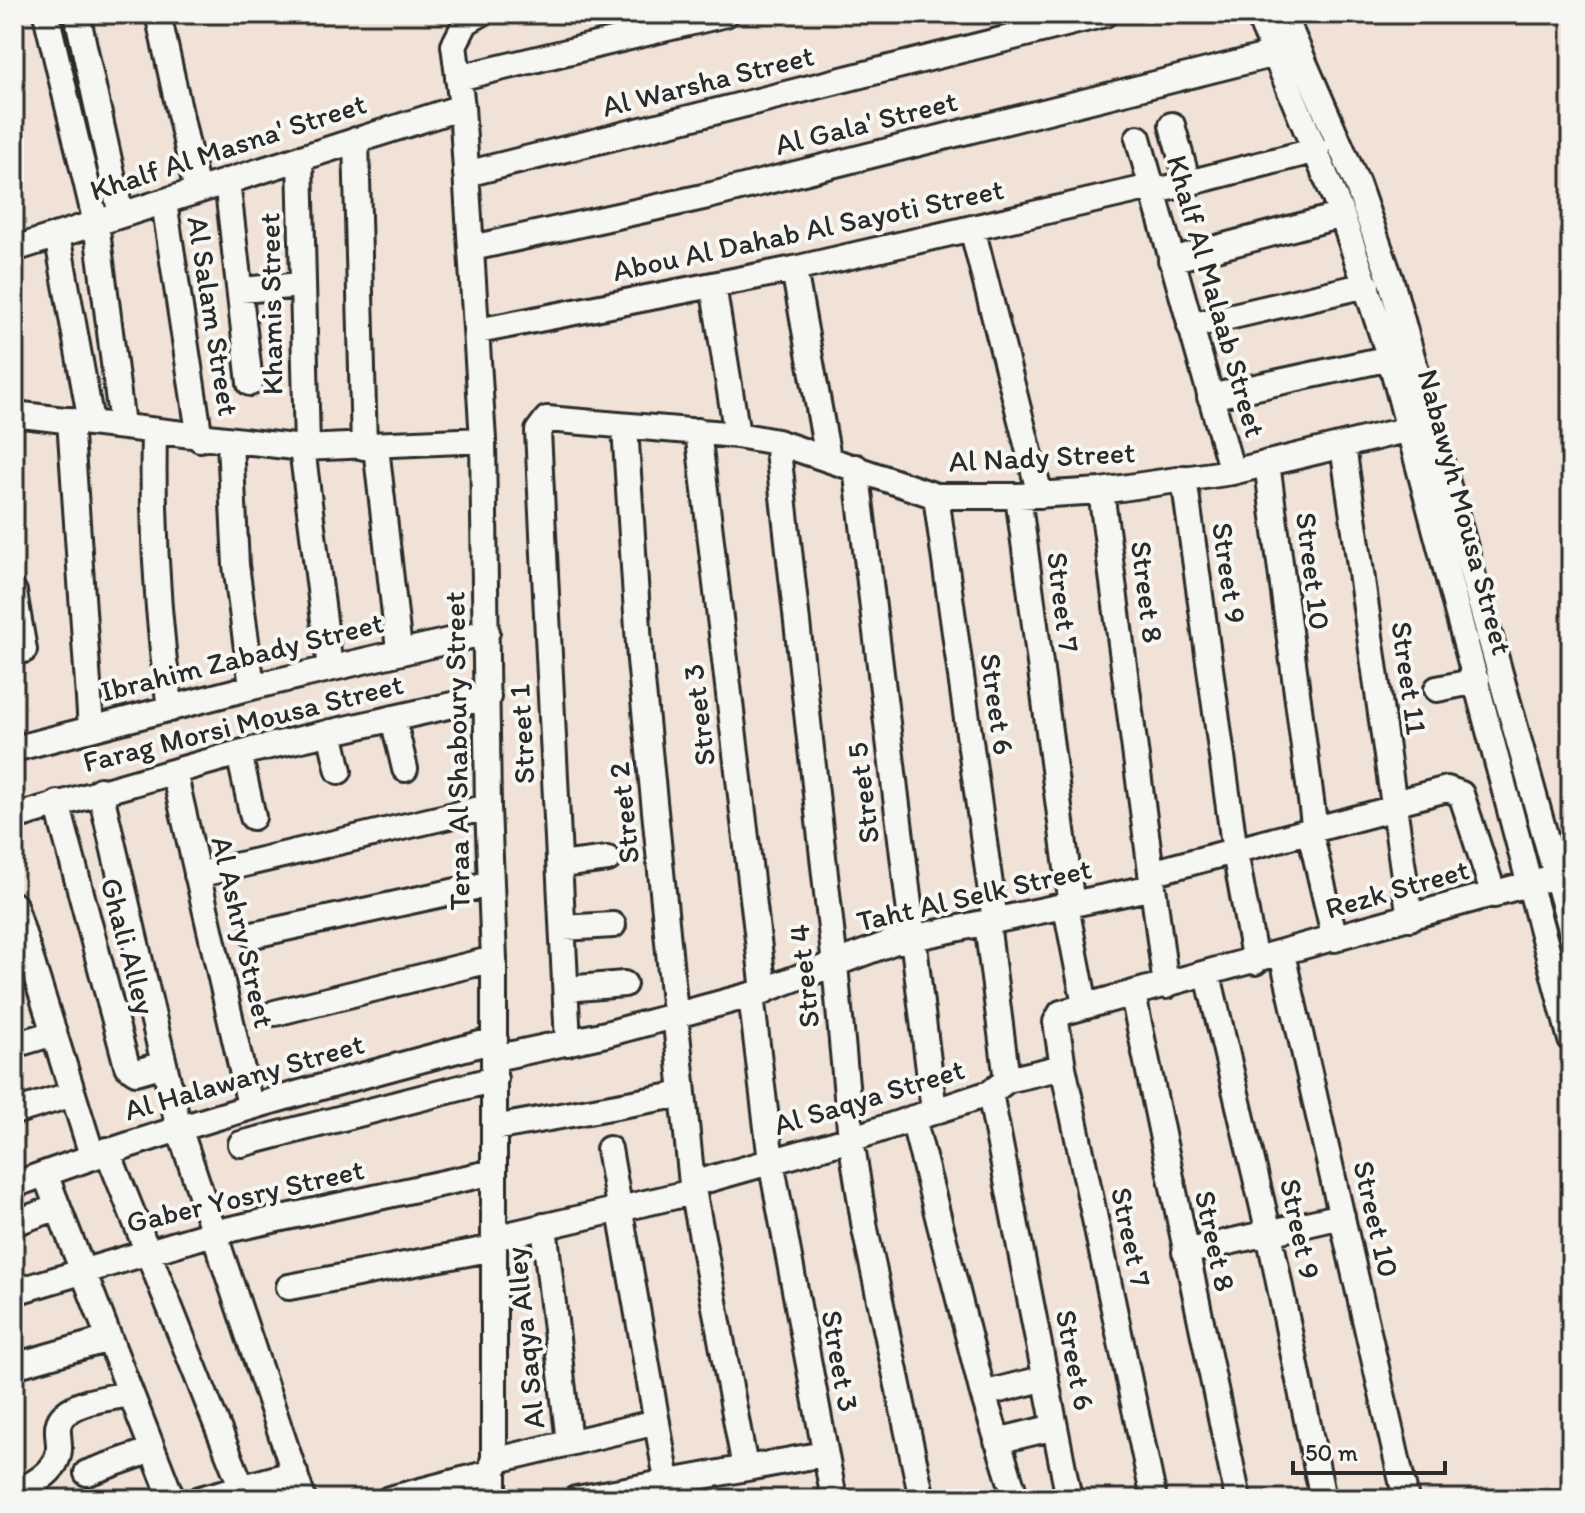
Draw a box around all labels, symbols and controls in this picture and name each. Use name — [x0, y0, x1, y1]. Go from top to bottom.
street label: Al Warsha Street — [598, 36, 818, 125]
street label: Al Gala' Street — [771, 82, 961, 163]
street label: Khalf Al Masna' Street — [85, 84, 371, 209]
street label: Khalf Al Malaab Street — [1158, 151, 1274, 441]
street label: Abou Al Dahab Al Sayoti Street — [609, 170, 1007, 289]
street label: Khamis Street — [250, 212, 291, 396]
street label: Al Salam Street — [179, 213, 248, 418]
street label: Nabawyh Mousa Street — [1410, 365, 1521, 659]
street label: Al Nady Street — [948, 433, 1136, 480]
street label: Street 10 — [1288, 510, 1339, 632]
street label: Street 9 — [1204, 520, 1255, 626]
street label: Street 8 — [1123, 539, 1172, 645]
street label: Street 7 — [1039, 550, 1088, 654]
street label: Teraa Al Shaboury Street — [435, 591, 478, 911]
street label: Ibrahim Zabady Street — [97, 603, 387, 710]
street label: Street 11 — [1383, 619, 1436, 737]
street label: Street 6 — [972, 651, 1023, 757]
street label: Street 3 — [674, 662, 723, 768]
street label: Farag Morsi Mousa Street — [79, 665, 407, 780]
street label: Street 1 — [500, 683, 543, 785]
street label: Street 5 — [838, 740, 887, 846]
street label: Street 2 — [600, 760, 647, 866]
street label: Al Ashry Street — [203, 832, 284, 1031]
street label: Taht Al Selk Street — [853, 850, 1095, 939]
street label: Rezk Street — [1321, 850, 1473, 927]
street label: Ghali Alley — [92, 873, 164, 1018]
street label: Street 4 — [780, 922, 827, 1030]
street label: Al Halawany Street — [120, 1025, 368, 1128]
street label: Al Saqya Street — [769, 1050, 969, 1143]
street label: Gaber Yosry Street — [123, 1150, 367, 1241]
street label: Street 10 — [1345, 1157, 1408, 1281]
street label: Street 9 — [1272, 1175, 1329, 1282]
street label: Street 7 — [1103, 1184, 1160, 1290]
street label: Street 8 — [1187, 1187, 1244, 1295]
street label: Al Saqya Alley — [497, 1245, 552, 1431]
street label: Street 6 — [1048, 1306, 1103, 1413]
street label: Street 3 — [813, 1307, 868, 1415]
scale bar — [1293, 1425, 1445, 1475]
text: 50 m — [1305, 1438, 1358, 1467]

